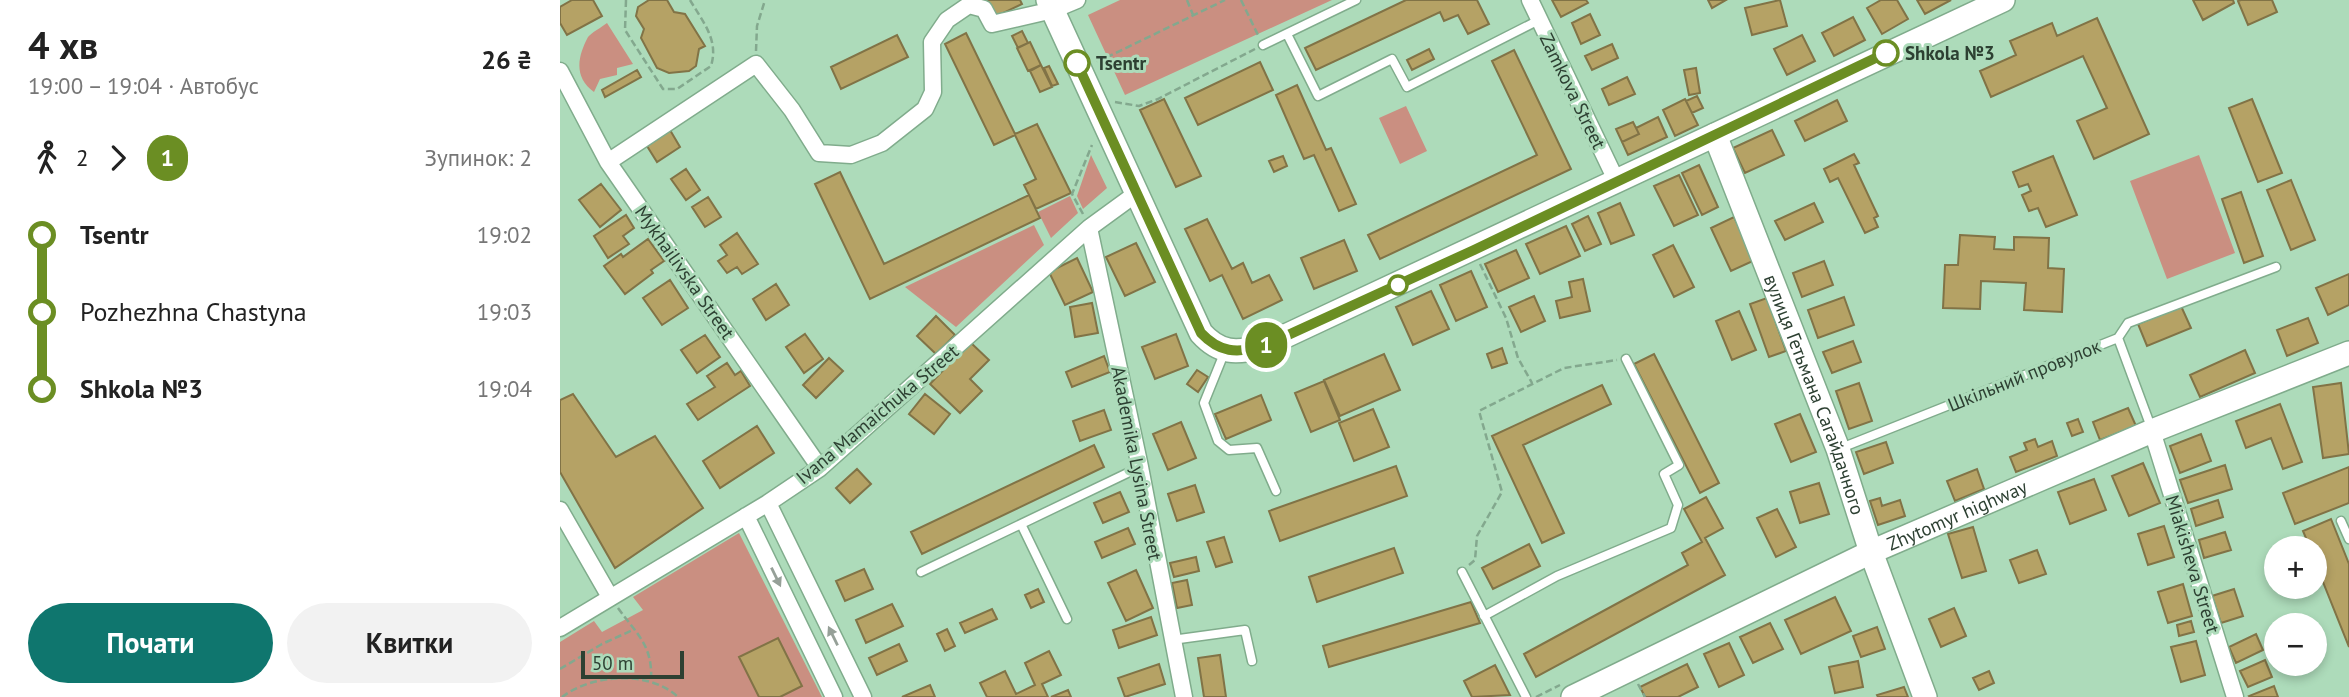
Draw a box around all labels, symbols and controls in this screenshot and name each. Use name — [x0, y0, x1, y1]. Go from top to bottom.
text: 4 хв — [28, 20, 98, 69]
street label: Zamkova Street — [1535, 29, 1612, 153]
marker: Shkola №3 — [1873, 40, 1899, 66]
place label: Shkola №3 — [1905, 41, 1995, 65]
text: 26 ₴ — [481, 43, 532, 76]
marker: Tsentr — [1064, 50, 1090, 76]
place label: Tsentr — [1096, 51, 1146, 75]
text: 19:00 – 19:04 · Автобус — [28, 71, 259, 100]
icon: walk — [28, 139, 66, 177]
icon: forward — [99, 139, 137, 177]
text: 1 — [161, 142, 174, 173]
text: 2 — [76, 143, 89, 172]
text: Зупинок: 2 — [425, 143, 532, 172]
street label: Mykhailivska Street — [630, 200, 740, 344]
text: Tsentr — [80, 218, 149, 251]
text: 19:02 — [477, 220, 532, 249]
street label: вулиця Гетьмана Сагайдачного — [1759, 271, 1870, 518]
unlabelled marker — [1388, 275, 1408, 295]
text: Pozhezhna Chastyna — [80, 295, 307, 328]
text: 19:03 — [477, 297, 532, 326]
line badge: 1 — [1243, 322, 1289, 368]
text: 1 — [1259, 329, 1273, 360]
street label: Шкільний провулок — [1944, 333, 2104, 417]
street label: Ivana Mamaichuka Street — [791, 339, 964, 489]
street label: Akademika Lysina Street — [1106, 364, 1168, 562]
text: Shkola №3 — [80, 372, 203, 405]
text: 19:04 — [477, 374, 532, 403]
street label: Zhytomyr highway — [1883, 474, 2031, 556]
street label: Miakisheva Street — [2161, 492, 2226, 637]
map controls — [2264, 536, 2327, 676]
button: + — [2264, 536, 2327, 599]
one-way arrow — [770, 567, 781, 587]
button: Почати — [28, 603, 273, 683]
button: Квитки — [287, 603, 532, 683]
button: − — [2264, 613, 2327, 676]
one-way arrow — [828, 626, 839, 646]
scale bar — [581, 648, 684, 680]
text: 50 m — [592, 651, 633, 675]

